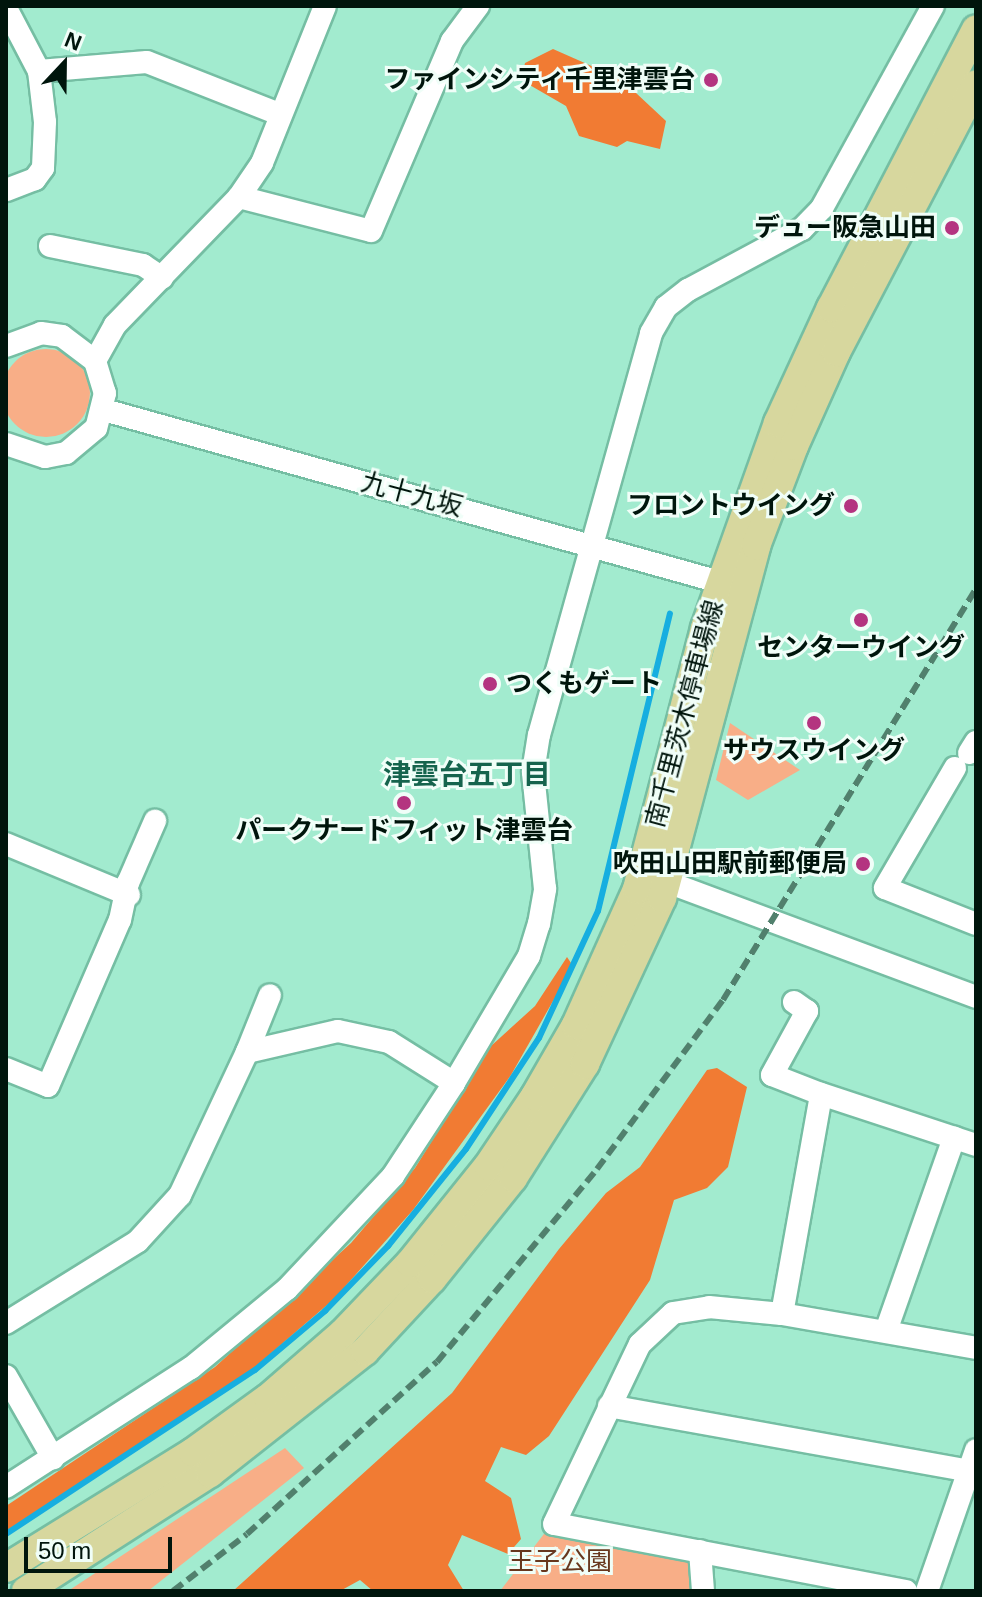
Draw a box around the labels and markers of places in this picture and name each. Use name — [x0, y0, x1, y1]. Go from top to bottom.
place label: ファインシティ千里津雲台 — [383, 64, 695, 96]
marker: ファインシティ千里津雲台 — [702, 71, 720, 89]
place label: デュー阪急山田 — [754, 212, 936, 244]
marker: デュー阪急山田 — [943, 219, 961, 237]
place label: フロントウイング — [627, 490, 835, 522]
marker: フロントウイング — [842, 497, 860, 515]
marker: センターウイング — [852, 611, 870, 629]
place label: センターウイング — [757, 632, 965, 664]
place label: つくもゲート — [506, 668, 662, 700]
marker: つくもゲート — [481, 675, 499, 693]
marker: サウスウイング — [805, 714, 823, 732]
place label: サウスウイング — [723, 735, 905, 767]
marker: パークナードフィット津雲台 — [395, 794, 413, 812]
place label: パークナードフィット津雲台 — [235, 815, 573, 847]
place label: 吹田山田駅前郵便局 — [613, 848, 847, 880]
marker: 吹田山田駅前郵便局 — [854, 855, 872, 873]

